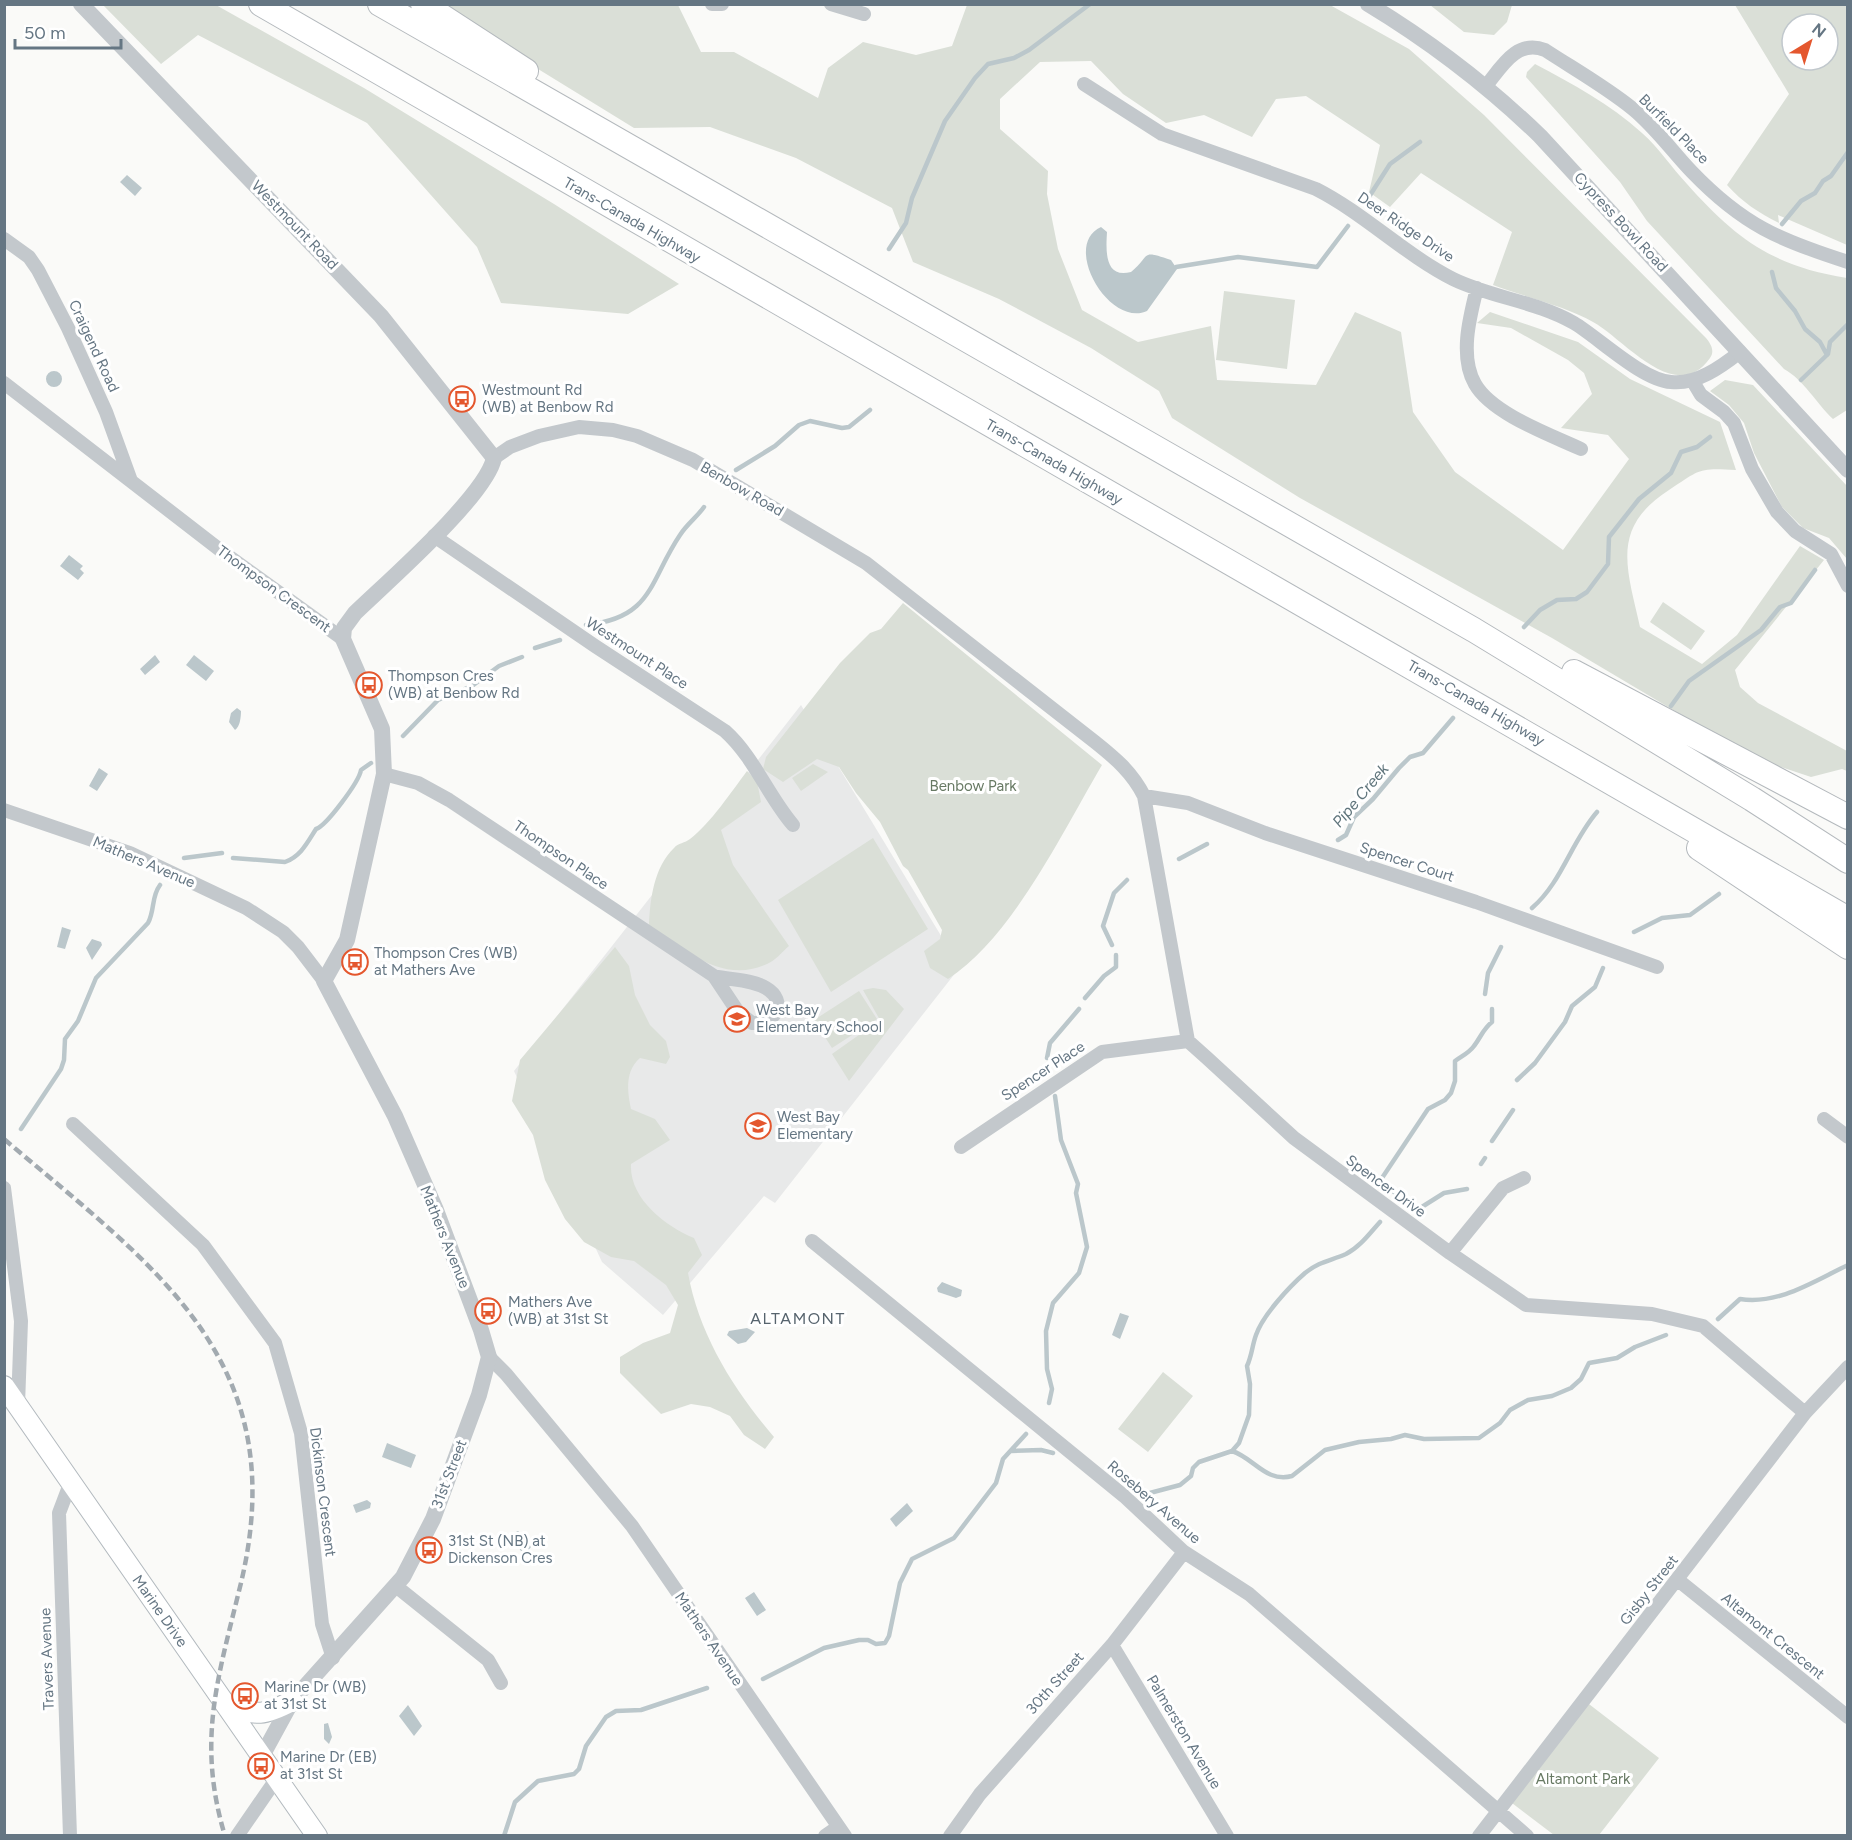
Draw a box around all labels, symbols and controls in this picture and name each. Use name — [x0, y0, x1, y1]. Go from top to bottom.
scale bar — [15, 12, 122, 50]
north arrow — [1780, 12, 1840, 72]
text: N — [1808, 19, 1830, 42]
text: 50 m — [24, 22, 66, 44]
street label: Burfield Place — [1635, 90, 1713, 168]
street label: Cypress Bowl Road — [1570, 169, 1672, 275]
street label: Trans-Canada Highway — [560, 173, 704, 267]
street label: Westmount Road — [248, 177, 342, 273]
street label: Deer Ridge Drive — [1354, 188, 1458, 266]
street label: Craigend Road — [65, 297, 123, 395]
place label: Westmount Rd (WB) at Benbow Rd — [482, 381, 614, 416]
bus stop icon: Westmount Rd (WB) at Benbow Rd — [447, 384, 477, 414]
street label: Trans-Canada Highway — [982, 415, 1126, 509]
street label: Benbow Road — [697, 458, 787, 520]
street label: Thompson Crescent — [214, 542, 335, 636]
street label: Westmount Place — [583, 613, 691, 693]
street label: Trans-Canada Highway — [1404, 656, 1548, 750]
place label: Thompson Cres (WB) at Benbow Rd — [388, 667, 520, 702]
bus stop icon: Thompson Cres (WB) at Benbow Rd — [354, 670, 384, 700]
water label: Pipe Creek — [1328, 759, 1393, 831]
park label: Benbow Park — [929, 777, 1017, 795]
street label: Thompson Place — [510, 817, 612, 893]
street label: Mathers Avenue — [90, 832, 198, 892]
street label: Spencer Court — [1357, 838, 1457, 886]
place label: Thompson Cres (WB) at Mathers Ave — [374, 944, 518, 979]
bus stop icon: Thompson Cres (WB) at Mathers Ave — [340, 947, 370, 977]
place label: West Bay Elementary School — [756, 1001, 882, 1036]
school or university icon: West Bay Elementary School — [722, 1004, 752, 1034]
street label: Spencer Place — [998, 1037, 1088, 1105]
place label: West Bay Elementary — [777, 1108, 853, 1143]
school or university icon: West Bay Elementary — [743, 1111, 773, 1141]
street label: Spencer Drive — [1343, 1151, 1429, 1221]
street label: Mathers Avenue — [416, 1183, 474, 1291]
place label: Mathers Ave (WB) at 31st St — [508, 1293, 609, 1328]
bus stop icon: Mathers Ave (WB) at 31st St — [473, 1296, 503, 1326]
district label: ALTAMONT — [750, 1309, 846, 1328]
street label: Dickinson Crescent — [306, 1426, 340, 1558]
street label: 31st Street — [428, 1437, 471, 1511]
street label: Rosebery Avenue — [1104, 1457, 1204, 1547]
place label: 31st St (NB) at Dickenson Cres — [448, 1532, 552, 1567]
bus stop icon: 31st St (NB) at Dickenson Cres — [414, 1535, 444, 1565]
street label: Gisby Street — [1616, 1551, 1682, 1629]
street label: Marine Drive — [129, 1571, 191, 1651]
street label: Mathers Avenue — [671, 1589, 747, 1689]
street label: Altamont Crescent — [1718, 1589, 1828, 1683]
street label: Travers Avenue — [36, 1607, 58, 1711]
street label: 30th Street — [1022, 1648, 1088, 1718]
street label: Palmerston Avenue — [1143, 1672, 1225, 1792]
place label: Marine Dr (WB) at 31st St — [264, 1678, 366, 1713]
bus stop icon: Marine Dr (WB) at 31st St — [230, 1681, 260, 1711]
place label: Marine Dr (EB) at 31st St — [280, 1748, 377, 1783]
bus stop icon: Marine Dr (EB) at 31st St — [246, 1751, 276, 1781]
park label: Altamont Park — [1536, 1770, 1631, 1788]

